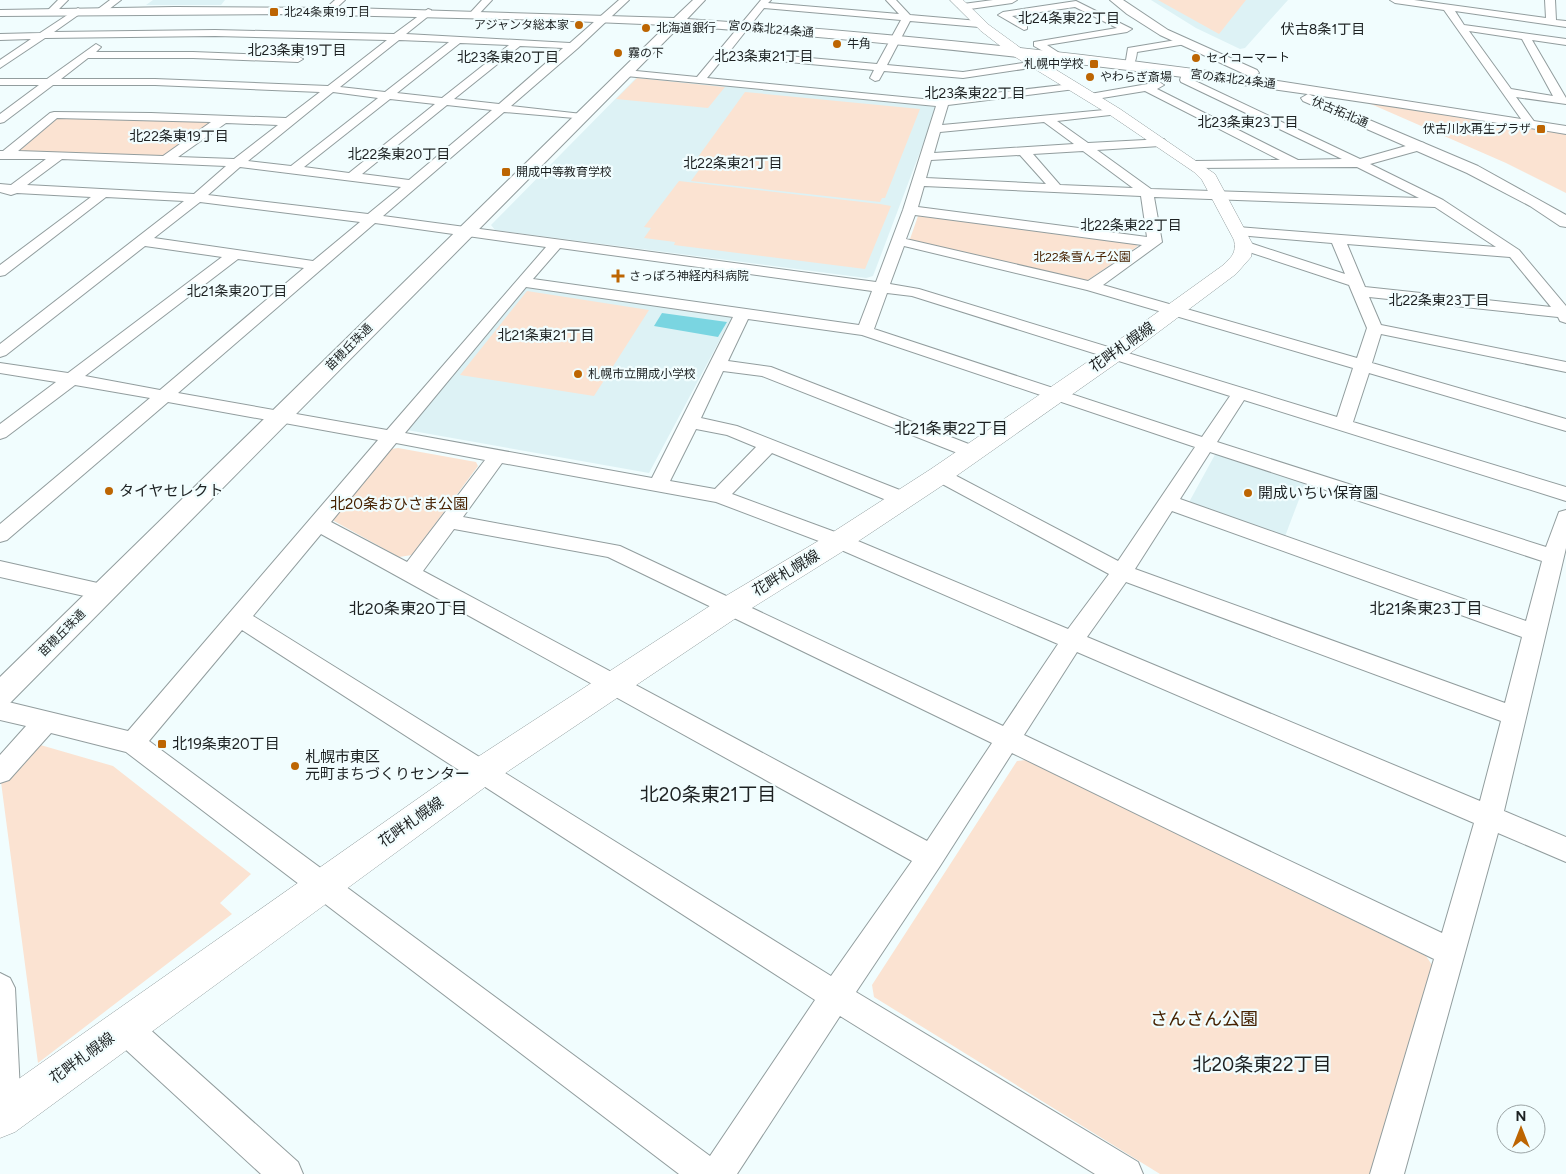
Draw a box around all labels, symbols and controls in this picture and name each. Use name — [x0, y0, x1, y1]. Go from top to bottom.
place label: 北24条東19丁目 — [284, 5, 370, 19]
marker: 北24条東19丁目 — [268, 6, 280, 18]
district label: 北24条東22丁目 — [1018, 10, 1120, 27]
place label: アジャンタ総本家 — [474, 18, 569, 32]
street label: 宮の森北24条通 — [727, 18, 815, 40]
marker: アジャンタ総本家 — [573, 19, 585, 31]
place label: 北海道銀行 — [656, 21, 716, 35]
district label: 伏古8条1丁目 — [1281, 21, 1365, 38]
marker: 北海道銀行 — [640, 22, 652, 34]
place label: 牛角 — [847, 37, 871, 51]
marker: 牛角 — [831, 38, 843, 50]
district label: 北23条東19丁目 — [247, 42, 347, 59]
place label: 霧の下 — [628, 46, 664, 60]
marker: 霧の下 — [612, 47, 624, 59]
district label: 北23条東21丁目 — [714, 48, 814, 65]
district label: 北23条東20丁目 — [457, 49, 559, 66]
place label: セイコーマート — [1206, 51, 1290, 65]
marker: セイコーマート — [1190, 52, 1202, 64]
place label: 札幌中学校 — [1024, 57, 1084, 71]
marker: 札幌中学校 — [1088, 58, 1100, 70]
street label: 宮の森北24条通 — [1189, 67, 1277, 91]
place label: やわらぎ斎場 — [1100, 70, 1172, 84]
marker: やわらぎ斎場 — [1084, 71, 1096, 83]
district label: 北23条東22丁目 — [924, 85, 1026, 102]
street label: 伏古拓北通 — [1310, 94, 1370, 130]
district label: 北23条東23丁目 — [1198, 114, 1298, 131]
place label: 伏古川水再生プラザ — [1423, 122, 1531, 136]
marker: 伏古川水再生プラザ — [1535, 123, 1547, 135]
district label: 北22条東19丁目 — [129, 128, 229, 145]
district label: 北22条東20丁目 — [348, 146, 450, 163]
district label: 北22条東21丁目 — [683, 155, 783, 172]
place label: 開成中等教育学校 — [516, 165, 612, 179]
marker: 開成中等教育学校 — [500, 166, 512, 178]
district label: 北22条東22丁目 — [1080, 217, 1182, 234]
park label: 北22条雪ん子公園 — [1033, 250, 1131, 264]
marker: さっぽろ神経内科病院 — [611, 269, 625, 283]
place label: さっぽろ神経内科病院 — [629, 269, 749, 283]
district label: 北21条東20丁目 — [187, 283, 287, 300]
district label: 北22条東23丁目 — [1388, 292, 1490, 309]
street label: 花畔札幌線 — [1086, 318, 1158, 376]
street label: 苗穂丘珠通 — [323, 321, 375, 373]
district label: 北21条東21丁目 — [497, 327, 595, 344]
place label: 札幌市立開成小学校 — [588, 367, 696, 381]
marker: 札幌市立開成小学校 — [572, 368, 584, 380]
district label: 北21条東22丁目 — [894, 419, 1008, 438]
place label: タイヤセレクト — [119, 482, 224, 500]
place label: 開成いちい保育園 — [1258, 484, 1378, 502]
marker: タイヤセレクト — [103, 485, 115, 497]
marker: 開成いちい保育園 — [1242, 487, 1254, 499]
park label: 北20条おひさま公園 — [330, 495, 468, 513]
street label: 花畔札幌線 — [749, 546, 823, 600]
district label: 北20条東20丁目 — [349, 599, 467, 618]
district label: 北21条東23丁目 — [1369, 599, 1483, 618]
street label: 苗穂丘珠通 — [36, 607, 88, 659]
place label: 北19条東20丁目 — [172, 735, 280, 753]
marker: 北19条東20丁目 — [156, 738, 168, 750]
place label: 札幌市東区 元町まちづくりセンター — [305, 748, 470, 783]
marker: 札幌市東区 元町まちづくりセンター — [289, 760, 301, 772]
district label: 北20条東21丁目 — [640, 783, 776, 806]
street label: 花畔札幌線 — [375, 793, 447, 851]
park label: さんさん公園 — [1150, 1008, 1258, 1030]
street label: 花畔札幌線 — [46, 1029, 118, 1087]
district label: 北20条東22丁目 — [1192, 1053, 1332, 1076]
north arrow — [1496, 1104, 1546, 1154]
text: N — [1516, 1108, 1526, 1125]

